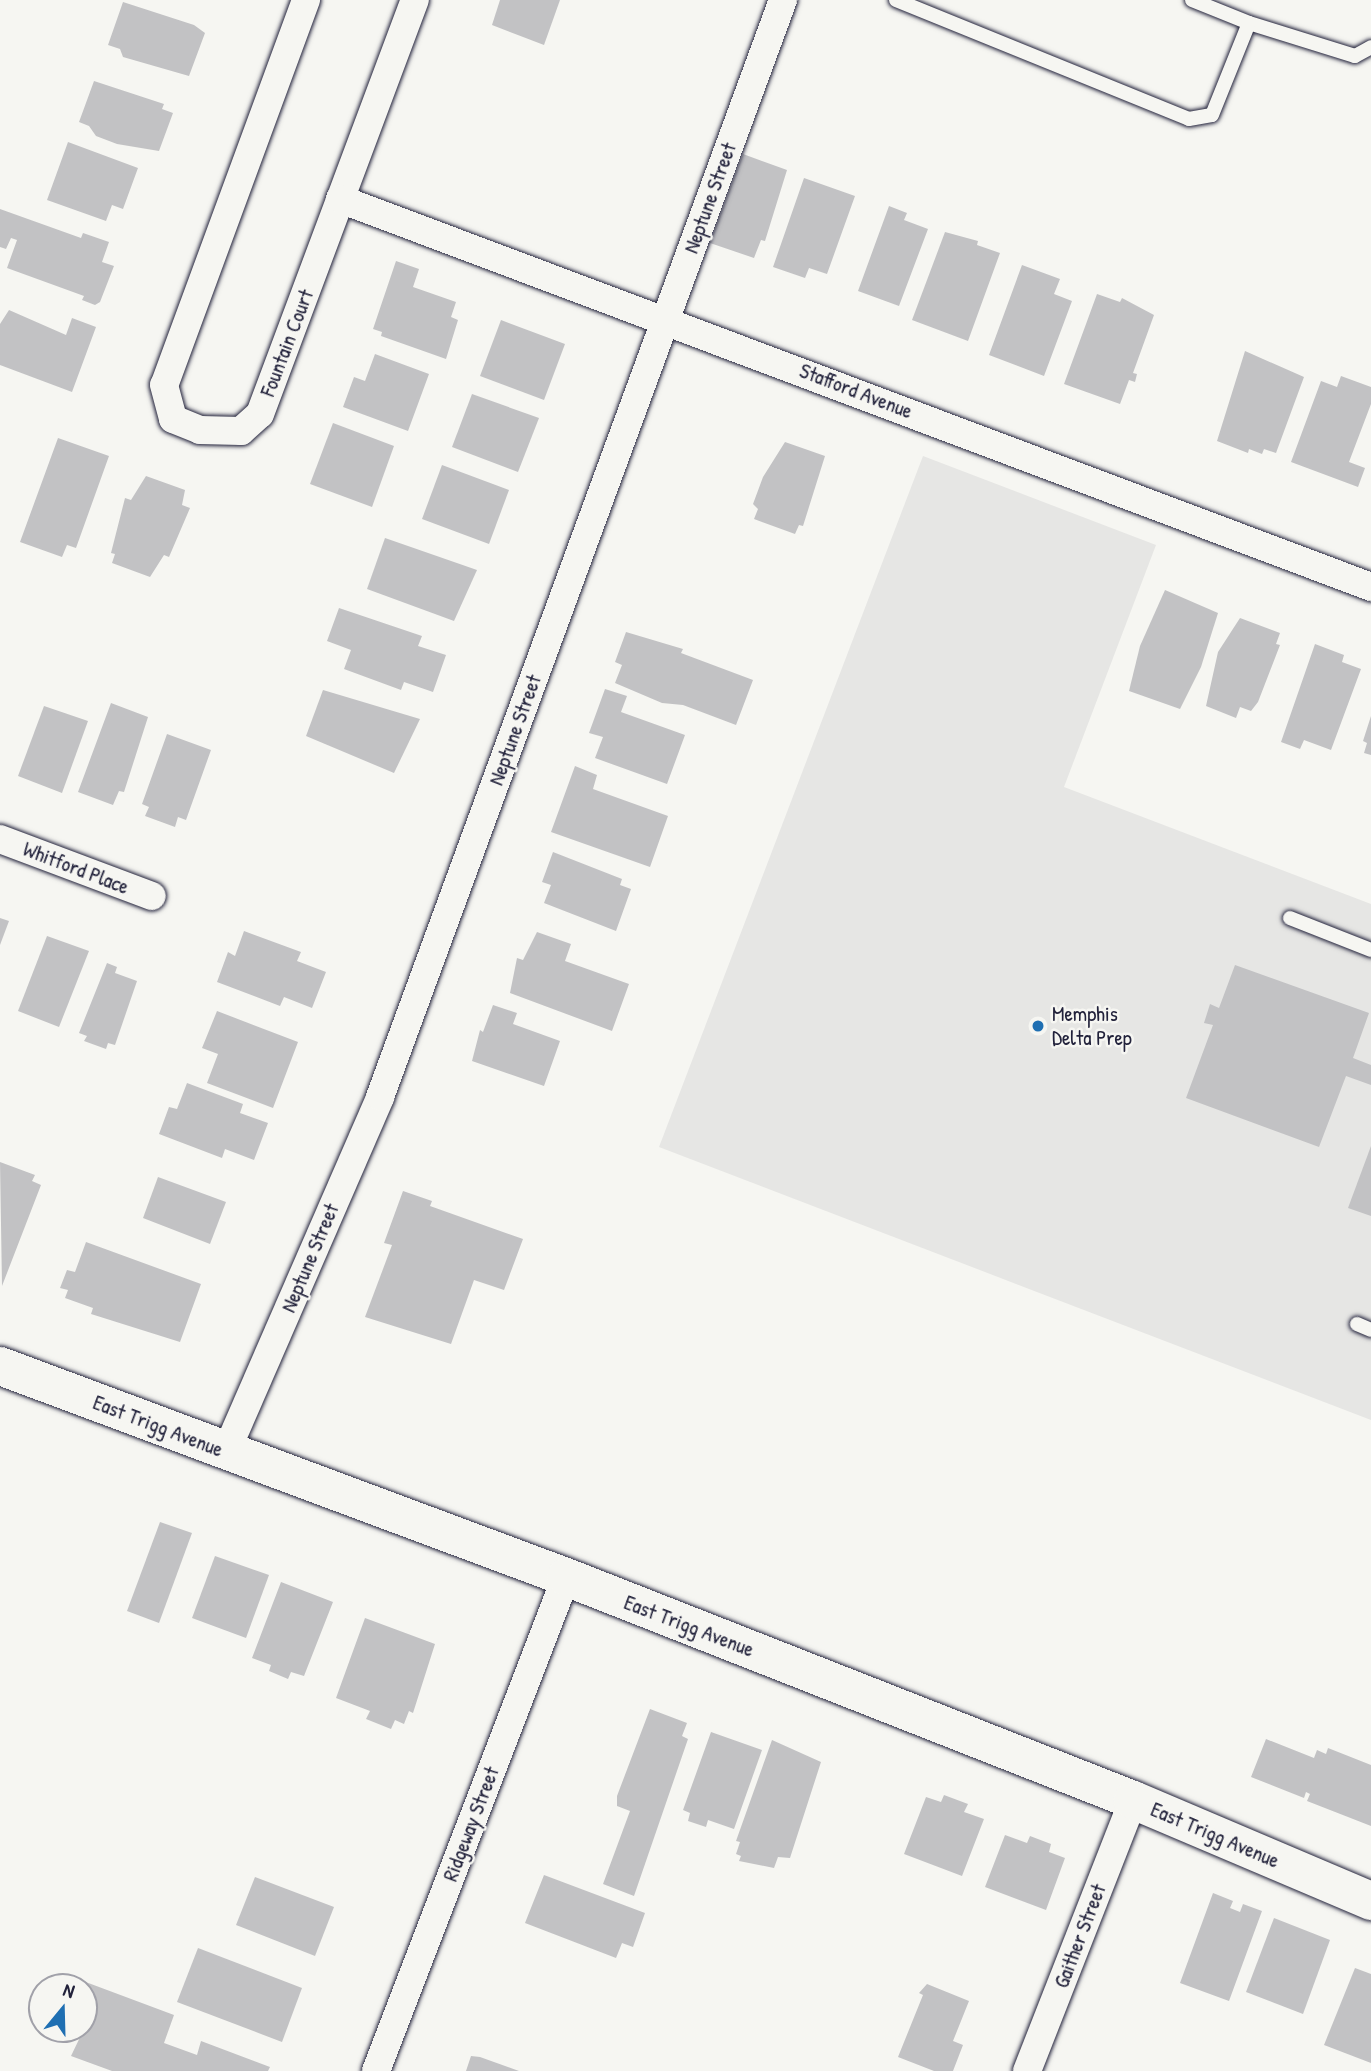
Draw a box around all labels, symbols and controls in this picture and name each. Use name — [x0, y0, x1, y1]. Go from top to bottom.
street label: Neptune Street — [678, 139, 742, 257]
street label: Fountain Court — [255, 286, 319, 400]
street label: Stafford Avenue — [796, 358, 916, 424]
street label: Neptune Street — [483, 671, 547, 789]
street label: Whitford Place — [20, 836, 132, 900]
place label: Memphis Delta Prep — [1052, 1001, 1132, 1051]
marker: Memphis Delta Prep — [1030, 1018, 1046, 1034]
street label: Neptune Street — [276, 1200, 344, 1316]
street label: East Trigg Avenue — [90, 1390, 226, 1462]
street label: East Trigg Avenue — [621, 1590, 757, 1662]
street label: Ridgeway Street — [438, 1763, 504, 1885]
street label: East Trigg Avenue — [1147, 1797, 1283, 1873]
street label: Gaither Street — [1049, 1881, 1111, 1991]
north arrow — [28, 1973, 98, 2043]
text: N — [60, 1976, 78, 2004]

